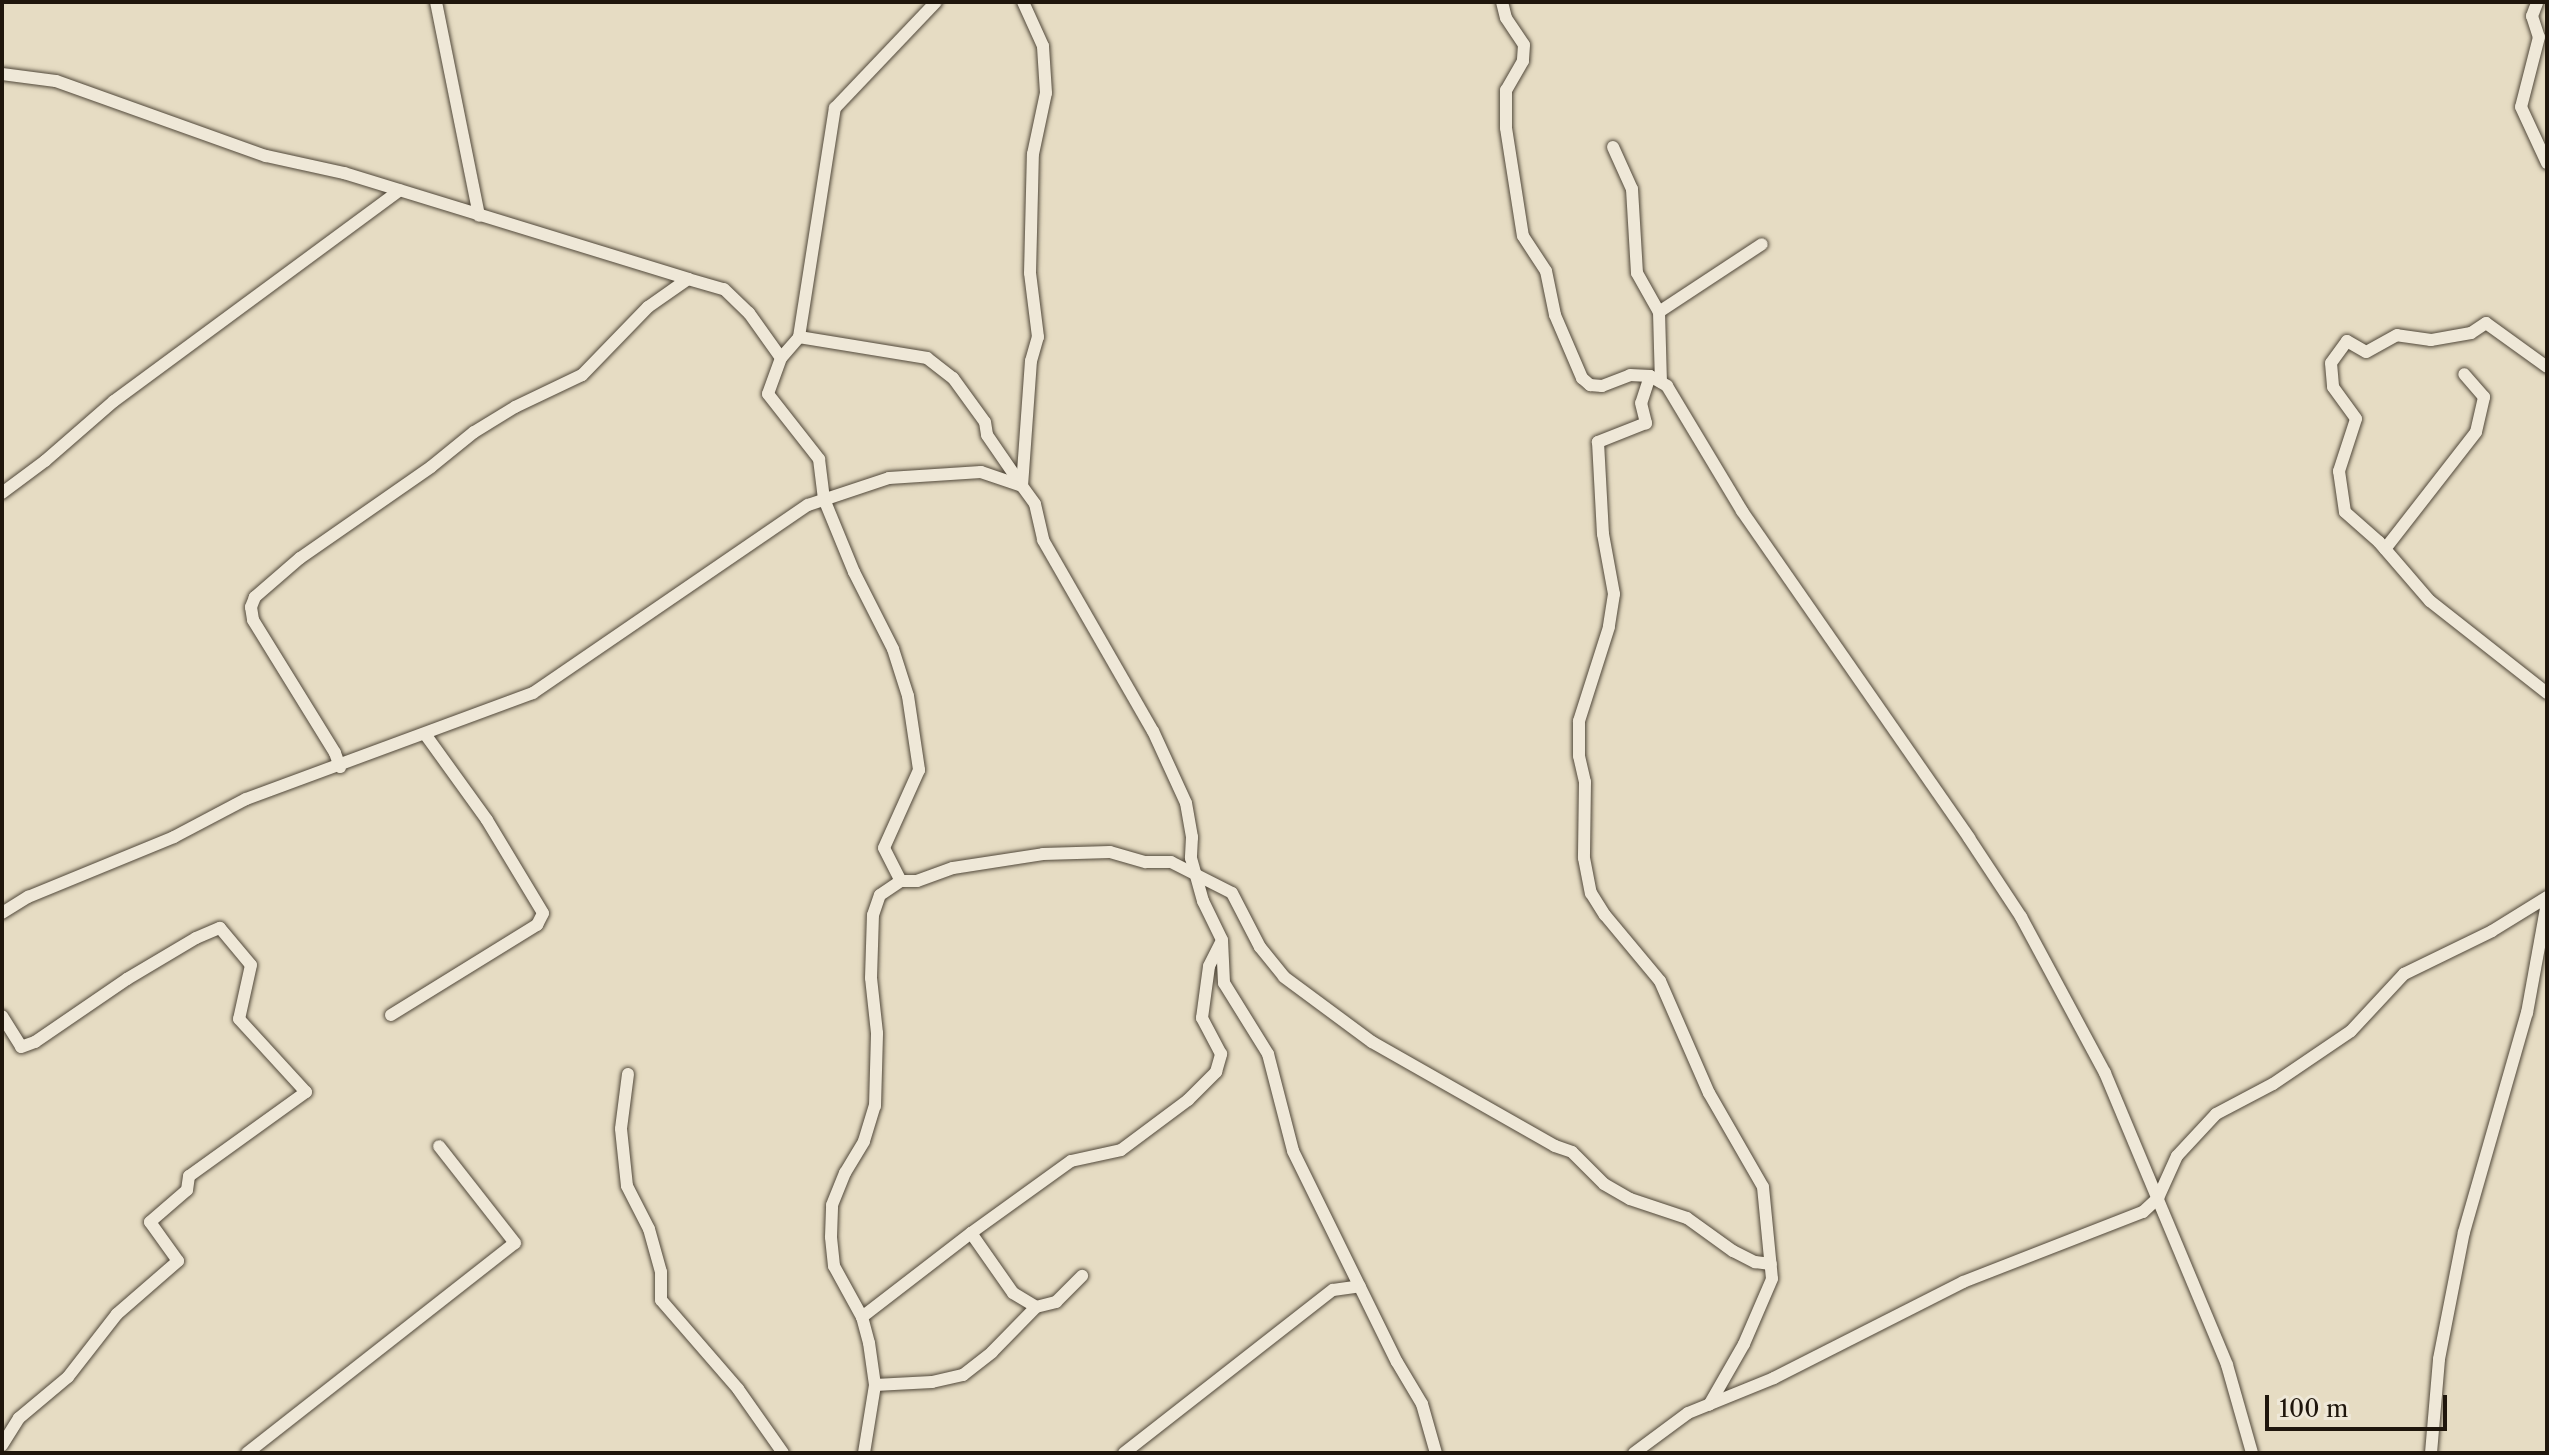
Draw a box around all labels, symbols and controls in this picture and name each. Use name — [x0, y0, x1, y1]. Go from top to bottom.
scale bar — [2269, 1379, 2451, 1429]
text: 100 m — [2279, 1394, 2348, 1423]

